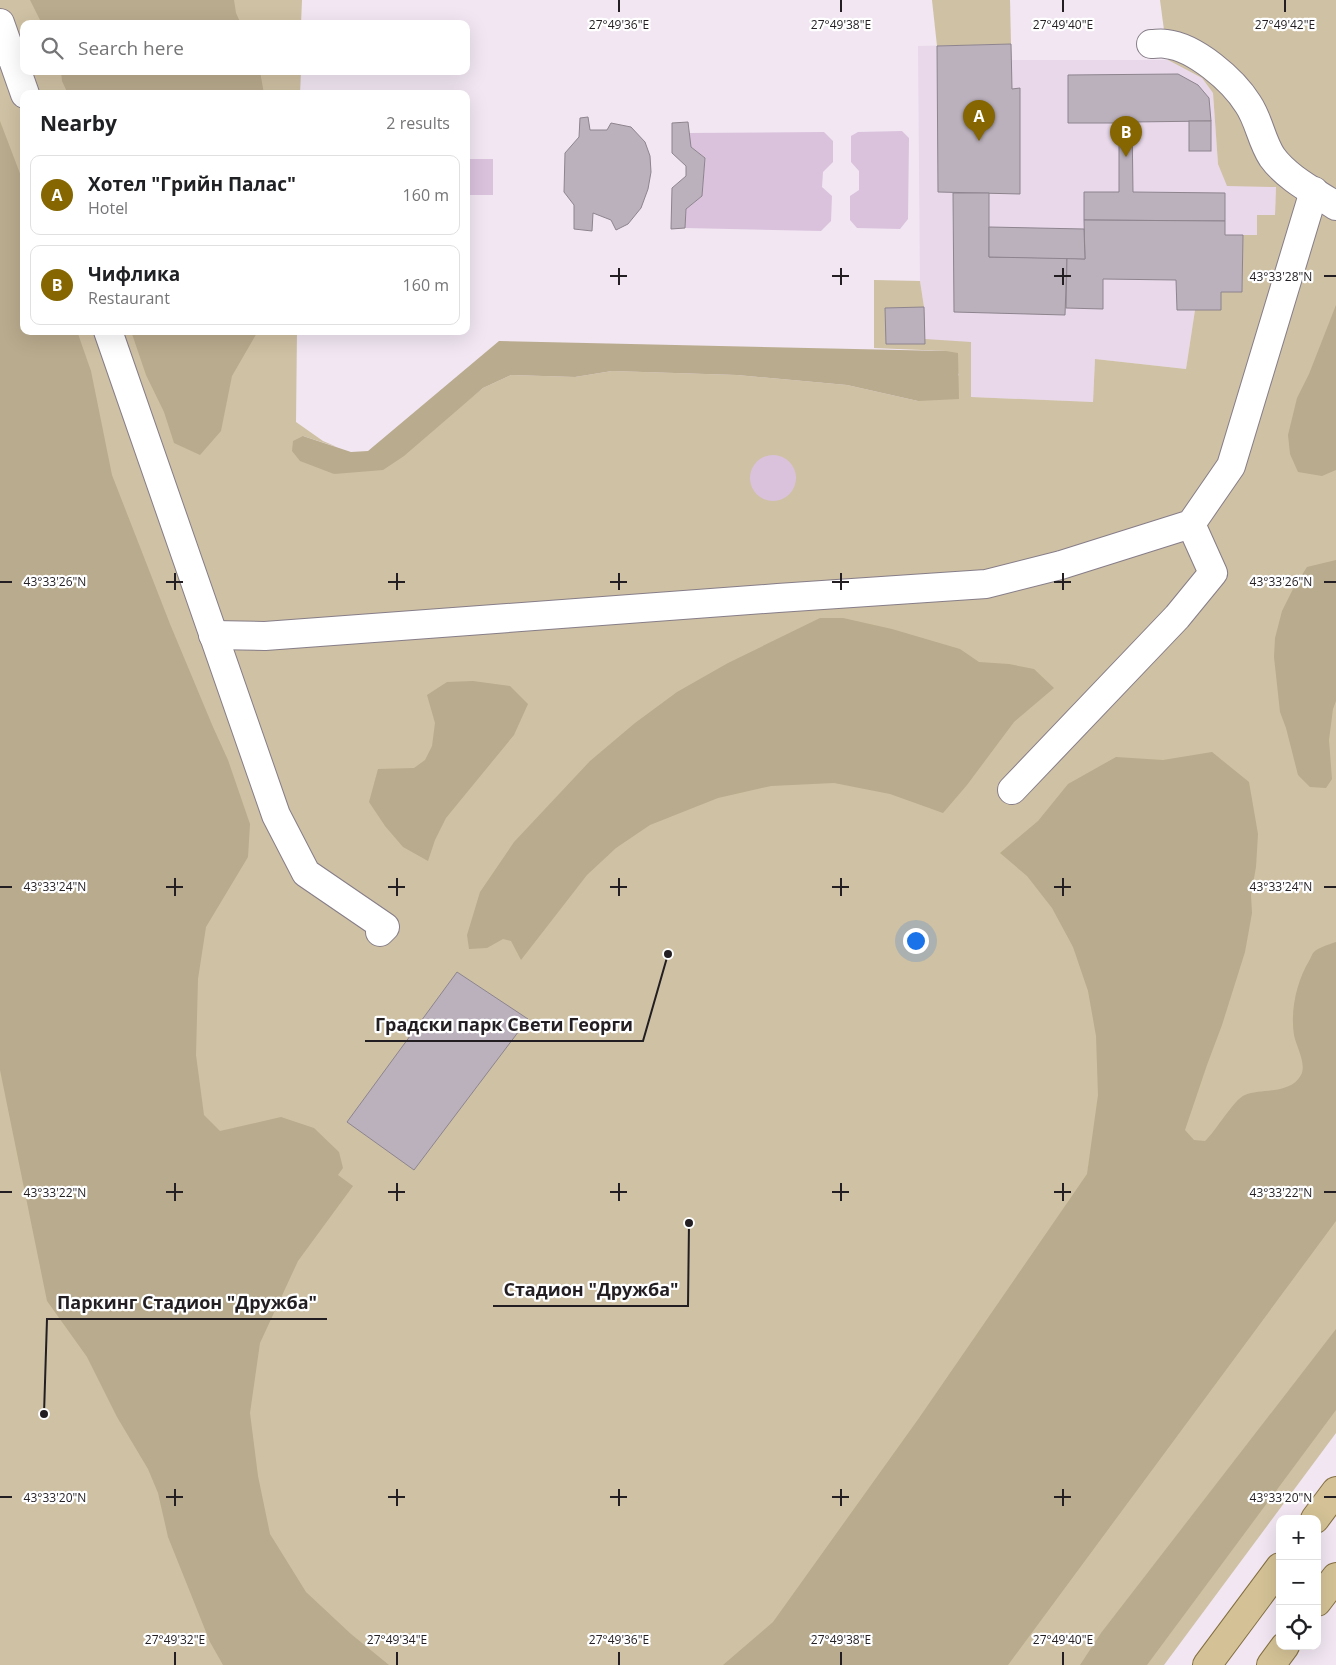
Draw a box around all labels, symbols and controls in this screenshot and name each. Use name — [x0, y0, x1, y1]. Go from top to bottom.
text: 27°49'36"E — [589, 16, 649, 33]
text: 27°49'38"E — [811, 16, 871, 33]
text: 27°49'40"E — [1033, 16, 1093, 33]
text: 27°49'42"E — [1255, 16, 1315, 33]
search box — [20, 20, 470, 75]
icon: search — [38, 34, 66, 62]
text: Search here — [78, 35, 184, 61]
pin: A — [963, 100, 995, 141]
text: Nearby — [40, 109, 117, 137]
text: 2 results — [386, 112, 450, 134]
pin: B — [1110, 116, 1142, 157]
text: Хотел "Грийн Палас" — [88, 171, 296, 197]
text: A — [51, 184, 63, 206]
text: 160 m — [403, 184, 449, 206]
text: Hotel — [88, 197, 128, 219]
text: Чифлика — [88, 261, 180, 287]
text: 43°33'28"N — [1250, 268, 1312, 285]
text: B — [52, 274, 62, 296]
text: 160 m — [403, 274, 449, 296]
text: Restaurant — [88, 287, 170, 309]
text: 43°33'26"N — [24, 573, 86, 590]
text: 43°33'26"N — [1250, 573, 1312, 590]
text: 43°33'24"N — [24, 878, 86, 895]
text: 43°33'24"N — [1250, 878, 1312, 895]
your location — [903, 928, 929, 954]
callout: Градски парк Свети Георги — [365, 1008, 643, 1041]
text: Градски парк Свети Георги — [375, 1012, 633, 1036]
text: 43°33'22"N — [24, 1184, 86, 1201]
text: 43°33'22"N — [1250, 1184, 1312, 1201]
callout: Стадион "Дружба" — [493, 1273, 688, 1306]
text: Стадион "Дружба" — [503, 1277, 679, 1301]
callout: Паркинг Стадион "Дружба" — [47, 1286, 327, 1319]
text: Паркинг Стадион "Дружба" — [57, 1290, 317, 1314]
text: 43°33'20"N — [24, 1489, 86, 1506]
text: 43°33'20"N — [1250, 1489, 1312, 1506]
map controls — [1276, 1515, 1321, 1650]
button: + — [1276, 1515, 1321, 1560]
button: − — [1276, 1560, 1321, 1605]
button: locate — [1276, 1605, 1321, 1650]
text: 27°49'32"E — [145, 1631, 205, 1648]
text: 27°49'34"E — [367, 1631, 427, 1648]
text: 27°49'36"E — [589, 1631, 649, 1648]
text: 27°49'38"E — [811, 1631, 871, 1648]
text: 27°49'40"E — [1033, 1631, 1093, 1648]

